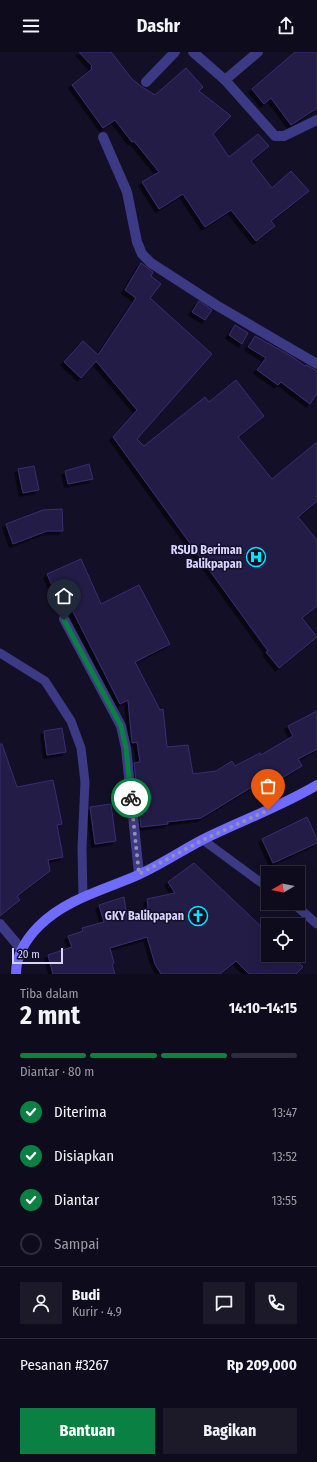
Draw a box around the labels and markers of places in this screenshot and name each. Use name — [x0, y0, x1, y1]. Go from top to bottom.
place label: RSUD Beriman Balikpapan — [171, 543, 242, 571]
hospital icon: RSUD Beriman Balikpapan — [245, 546, 267, 568]
pin — [47, 579, 81, 620]
pin — [251, 769, 285, 810]
church icon: GKY Balikpapan — [187, 905, 209, 927]
place label: GKY Balikpapan — [105, 909, 184, 923]

